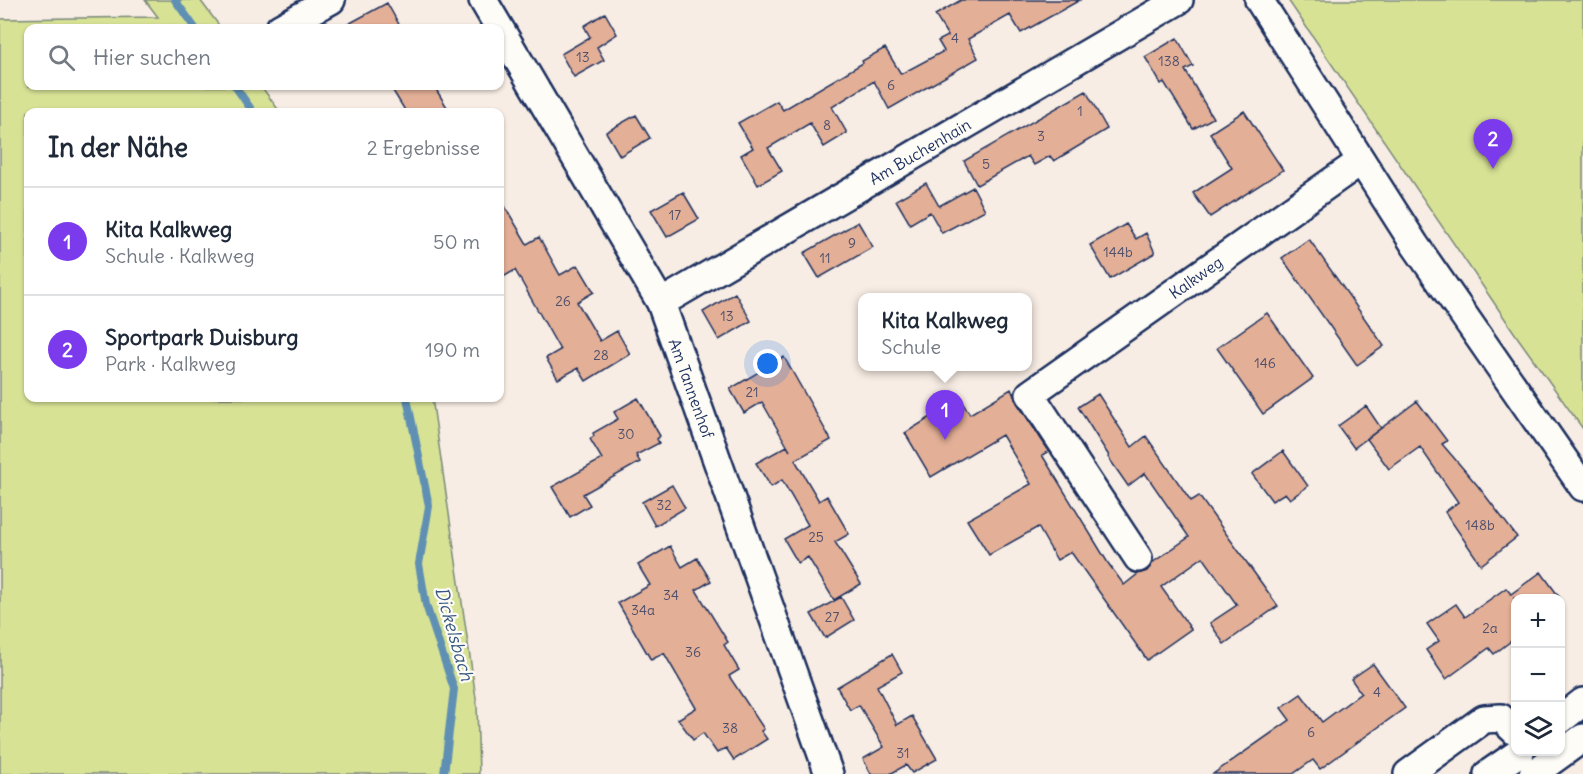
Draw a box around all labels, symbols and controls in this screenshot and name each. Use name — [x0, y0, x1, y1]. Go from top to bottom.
search box — [24, 24, 504, 90]
house number: 4 — [951, 29, 959, 47]
icon: search — [45, 41, 78, 74]
text: Hier suchen — [93, 43, 211, 71]
house number: 13 — [576, 48, 590, 66]
house number: 138 — [1158, 52, 1180, 70]
house number: 6 — [887, 76, 895, 94]
house number: 1 — [1077, 102, 1083, 120]
street label: Am Buchenhain — [866, 114, 974, 189]
house number: 8 — [823, 116, 831, 134]
pin: 2 — [1474, 120, 1512, 169]
house number: 3 — [1037, 127, 1045, 145]
text: In der Nähe — [48, 131, 188, 164]
text: 2 Ergebnisse — [367, 135, 480, 160]
house number: 5 — [982, 155, 990, 173]
house number: 17 — [669, 206, 681, 224]
text: Kita Kalkweg — [105, 215, 232, 243]
text: 1 — [64, 229, 71, 254]
text: 50 m — [433, 229, 480, 254]
house number: 9 — [848, 234, 856, 252]
text: Schule · Kalkweg — [105, 243, 255, 268]
house number: 144b — [1103, 243, 1133, 261]
house number: 11 — [819, 249, 831, 267]
street label: Kalkweg — [1165, 252, 1226, 303]
house number: 26 — [555, 292, 571, 310]
popup — [858, 293, 1032, 371]
text: Kita Kalkweg — [881, 306, 1009, 334]
house number: 13 — [720, 307, 734, 325]
text: Sportpark Duisburg — [105, 323, 298, 351]
text: Schule — [881, 334, 941, 359]
street label: Am Tannenhof — [664, 336, 719, 442]
text: 2 — [62, 337, 73, 362]
text: 190 m — [425, 337, 480, 362]
house number: 28 — [593, 346, 609, 364]
your location — [753, 349, 782, 378]
text: Park · Kalkweg — [105, 351, 236, 376]
house number: 146 — [1254, 354, 1276, 372]
house number: 21 — [745, 383, 759, 401]
pin: 1 — [926, 390, 964, 440]
house number: 30 — [617, 425, 635, 443]
house number: 32 — [656, 496, 672, 514]
house number: 148b — [1465, 516, 1495, 534]
house number: 25 — [808, 528, 824, 546]
water label: Dickelsbach — [430, 584, 479, 684]
house number: 34 — [663, 586, 679, 604]
map controls — [1511, 594, 1565, 756]
button: + — [1511, 594, 1565, 648]
house number: 34a — [631, 601, 655, 619]
house number: 27 — [825, 608, 839, 626]
house number: 2a — [1482, 619, 1498, 637]
house number: 36 — [685, 643, 701, 661]
button: − — [1511, 648, 1565, 702]
house number: 4 — [1373, 683, 1381, 701]
button: layers — [1511, 702, 1565, 756]
house number: 38 — [722, 719, 738, 737]
house number: 6 — [1307, 723, 1315, 741]
house number: 31 — [896, 744, 910, 762]

